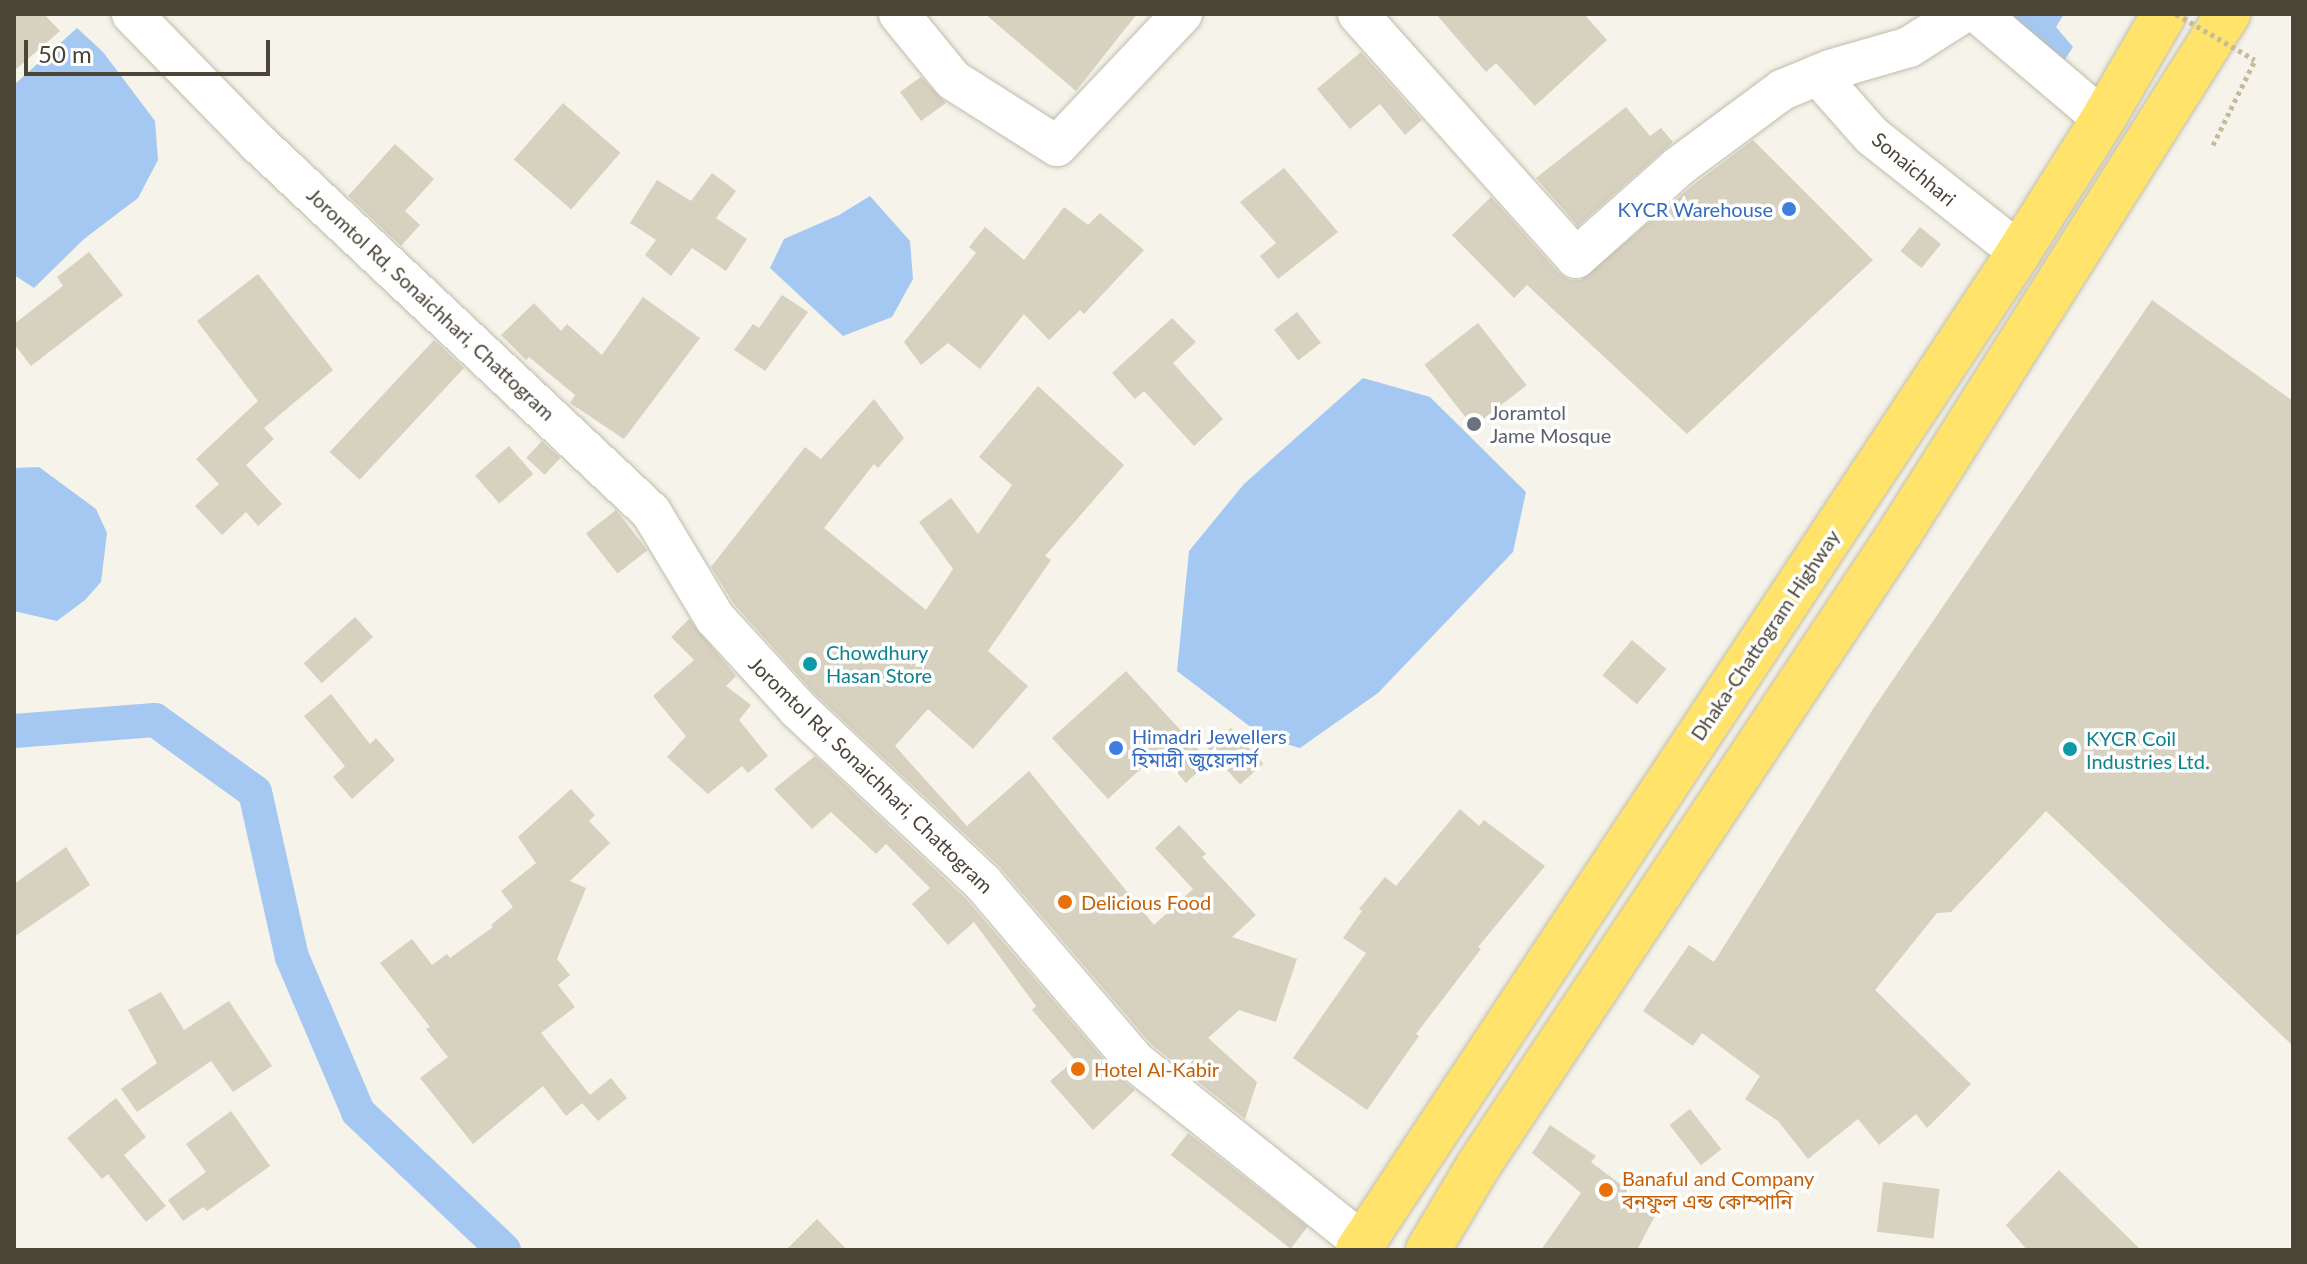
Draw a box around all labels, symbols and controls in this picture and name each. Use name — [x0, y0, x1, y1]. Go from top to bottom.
scale bar — [28, 24, 274, 74]
text: 50 m — [38, 39, 92, 68]
street label: Sonaichhari — [1867, 127, 1961, 211]
street label: Joromtol Rd, Sonaichhari, Chattogram — [302, 183, 560, 425]
place label: KYCR Warehouse — [1617, 197, 1773, 221]
marker: KYCR Warehouse — [1780, 200, 1798, 218]
place label: Joramtol Jame Mosque — [1490, 400, 1611, 447]
marker: Joramtol Jame Mosque — [1465, 415, 1483, 433]
street label: Dhaka-Chattogram Highway — [1685, 525, 1845, 745]
place label: Chowdhury Hasan Store — [826, 640, 932, 687]
street label: Joromtol Rd, Sonaichhari, Chattogram — [744, 652, 998, 898]
marker: Chowdhury Hasan Store — [801, 655, 819, 673]
place label: Himadri Jewellers হিমাদ্রী জুয়েলার্স — [1132, 724, 1287, 771]
place label: KYCR Coil Industries Ltd. — [2086, 726, 2210, 773]
marker: Himadri Jewellers হিমাদ্রী জুয়েলার্স — [1107, 739, 1125, 757]
marker: KYCR Coil Industries Ltd. — [2061, 740, 2079, 758]
place label: Delicious Food — [1081, 890, 1211, 914]
marker: Delicious Food — [1056, 893, 1074, 911]
place label: Hotel Al-Kabir — [1094, 1057, 1220, 1081]
marker: Hotel Al-Kabir — [1069, 1060, 1087, 1078]
place label: Banaful and Company বনফুল এন্ড কোম্পানি — [1622, 1166, 1814, 1213]
marker: Banaful and Company বনফুল এন্ড কোম্পানি — [1597, 1181, 1615, 1199]

